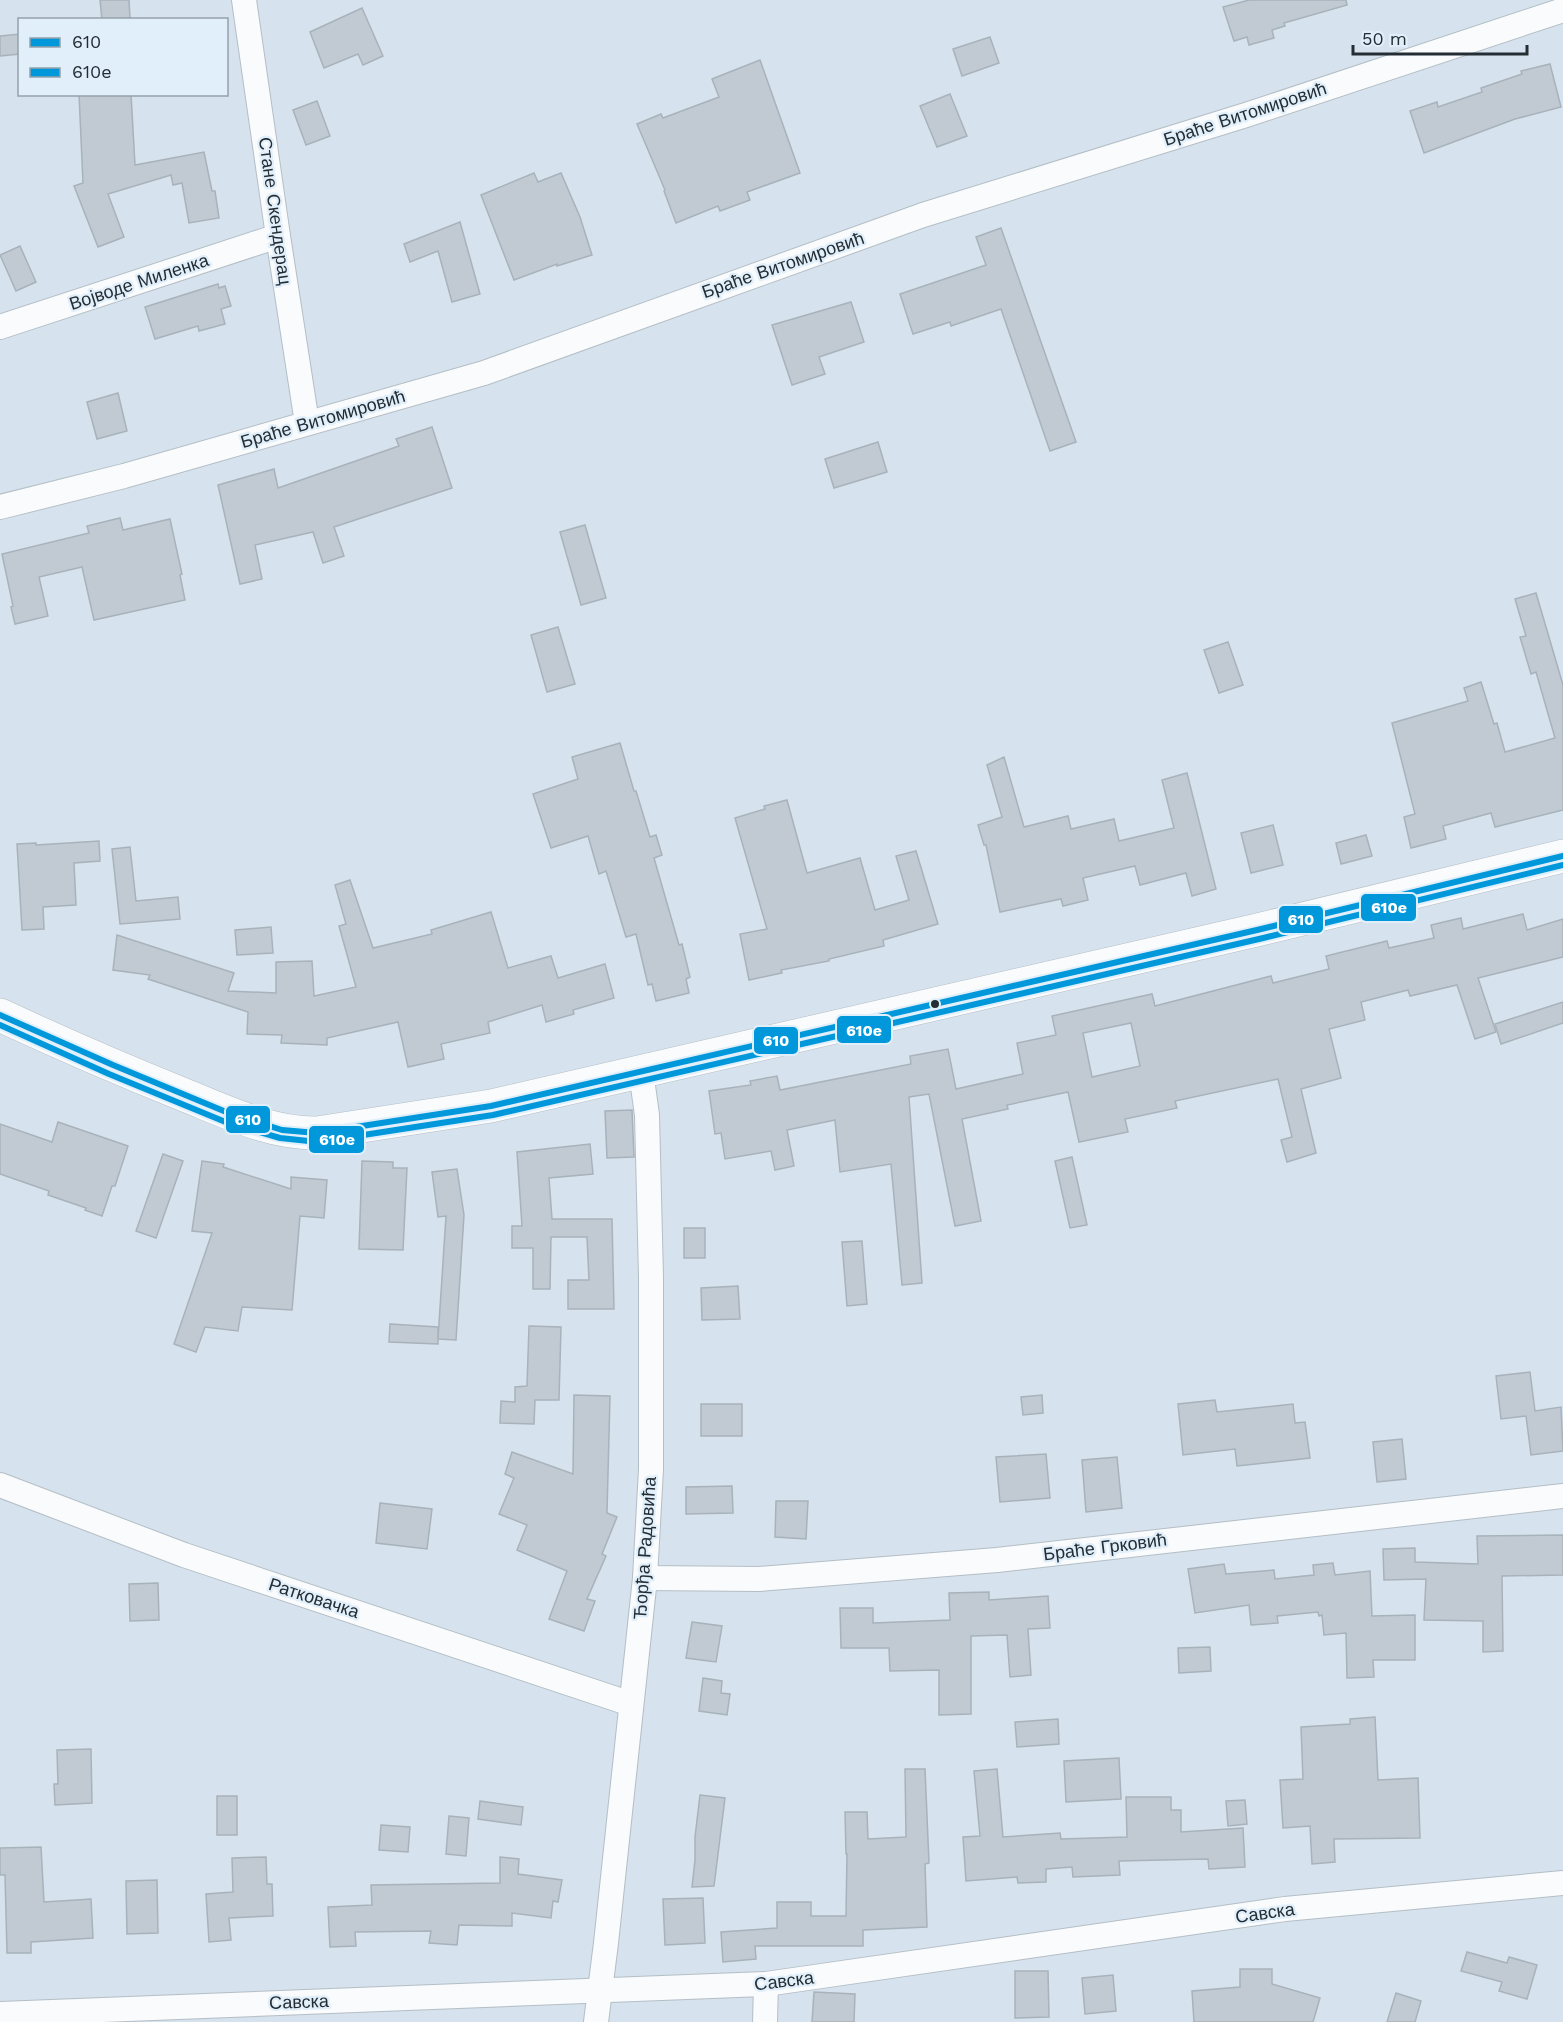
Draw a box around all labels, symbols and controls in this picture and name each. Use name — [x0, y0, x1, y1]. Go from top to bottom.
legend — [18, 18, 228, 96]
scale bar — [1353, 18, 1527, 56]
text: 50 m — [1362, 28, 1407, 49]
text: 610 — [72, 31, 101, 52]
text: 610e — [72, 61, 112, 82]
street label: Браће Витомировић — [1161, 77, 1329, 150]
street label: Стане Скендерац — [255, 136, 296, 286]
street label: Браће Витомировић — [699, 227, 867, 302]
street label: Војводе Миленка — [66, 249, 212, 314]
street label: Браће Витомировић — [238, 385, 408, 452]
line badge: 610e — [1360, 893, 1417, 922]
text: 610e — [1371, 898, 1407, 917]
line badge: 610 — [1278, 905, 1324, 934]
text: 610 — [1288, 910, 1314, 929]
unlabelled marker — [929, 998, 941, 1010]
line badge: 610e — [836, 1015, 892, 1044]
text: 610e — [846, 1021, 882, 1040]
line badge: 610 — [753, 1026, 799, 1055]
text: 610 — [763, 1031, 789, 1050]
line badge: 610 — [225, 1105, 271, 1134]
text: 610 — [235, 1110, 261, 1129]
line badge: 610e — [308, 1125, 365, 1154]
text: 610e — [319, 1130, 355, 1149]
street label: Ђорђа Радовића — [629, 1475, 660, 1620]
street label: Браће Грковић — [1042, 1528, 1168, 1565]
street label: Ратковачка — [266, 1573, 363, 1622]
street label: Савска — [1234, 1898, 1297, 1927]
street label: Савска — [753, 1966, 816, 1995]
street label: Савска — [269, 1990, 330, 2013]

